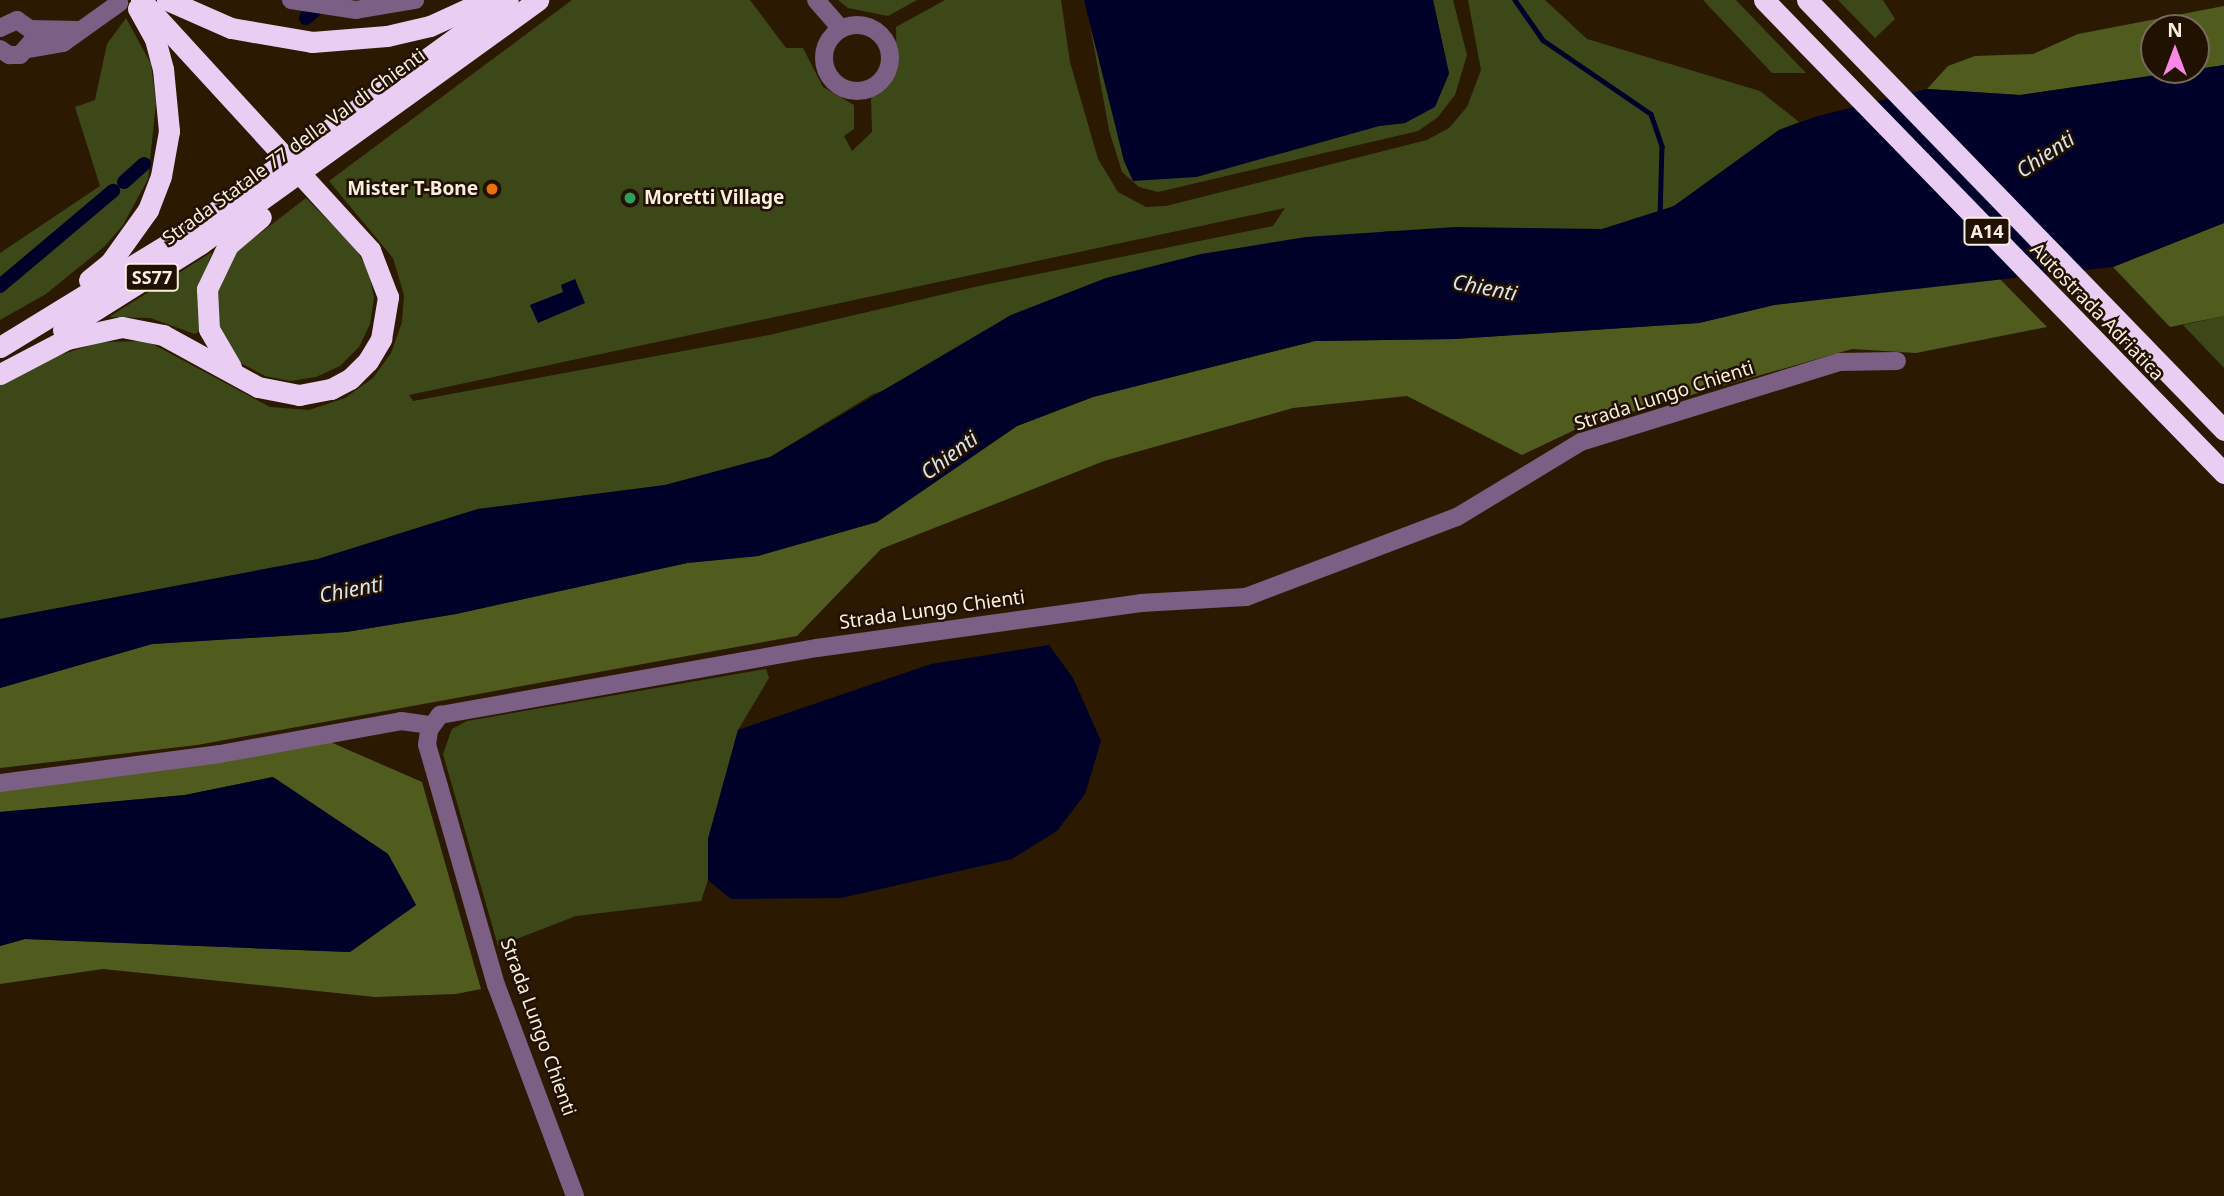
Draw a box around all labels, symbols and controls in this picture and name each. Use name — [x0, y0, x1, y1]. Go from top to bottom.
north arrow — [2140, 14, 2210, 84]
text: N — [2167, 17, 2183, 43]
street label: Strada Statale 77 della Val di Chienti — [158, 44, 430, 250]
water label: Chienti — [2011, 125, 2079, 183]
place label: Mister T-Bone — [347, 178, 478, 200]
marker: Mister T-Bone — [484, 181, 500, 197]
place label: Moretti Village — [644, 187, 784, 209]
marker: Moretti Village — [622, 190, 638, 206]
road number: A14 — [1962, 216, 2011, 246]
street label: Autostrada Adriatica — [2025, 238, 2169, 386]
road number: SS77 — [124, 262, 180, 292]
water label: Chienti — [1451, 268, 1519, 306]
street label: Strada Lungo Chienti — [1571, 356, 1757, 436]
water label: Chienti — [915, 425, 983, 485]
water label: Chienti — [317, 570, 385, 608]
street label: Strada Lungo Chienti — [838, 586, 1026, 634]
street label: Strada Lungo Chienti — [495, 935, 581, 1119]

